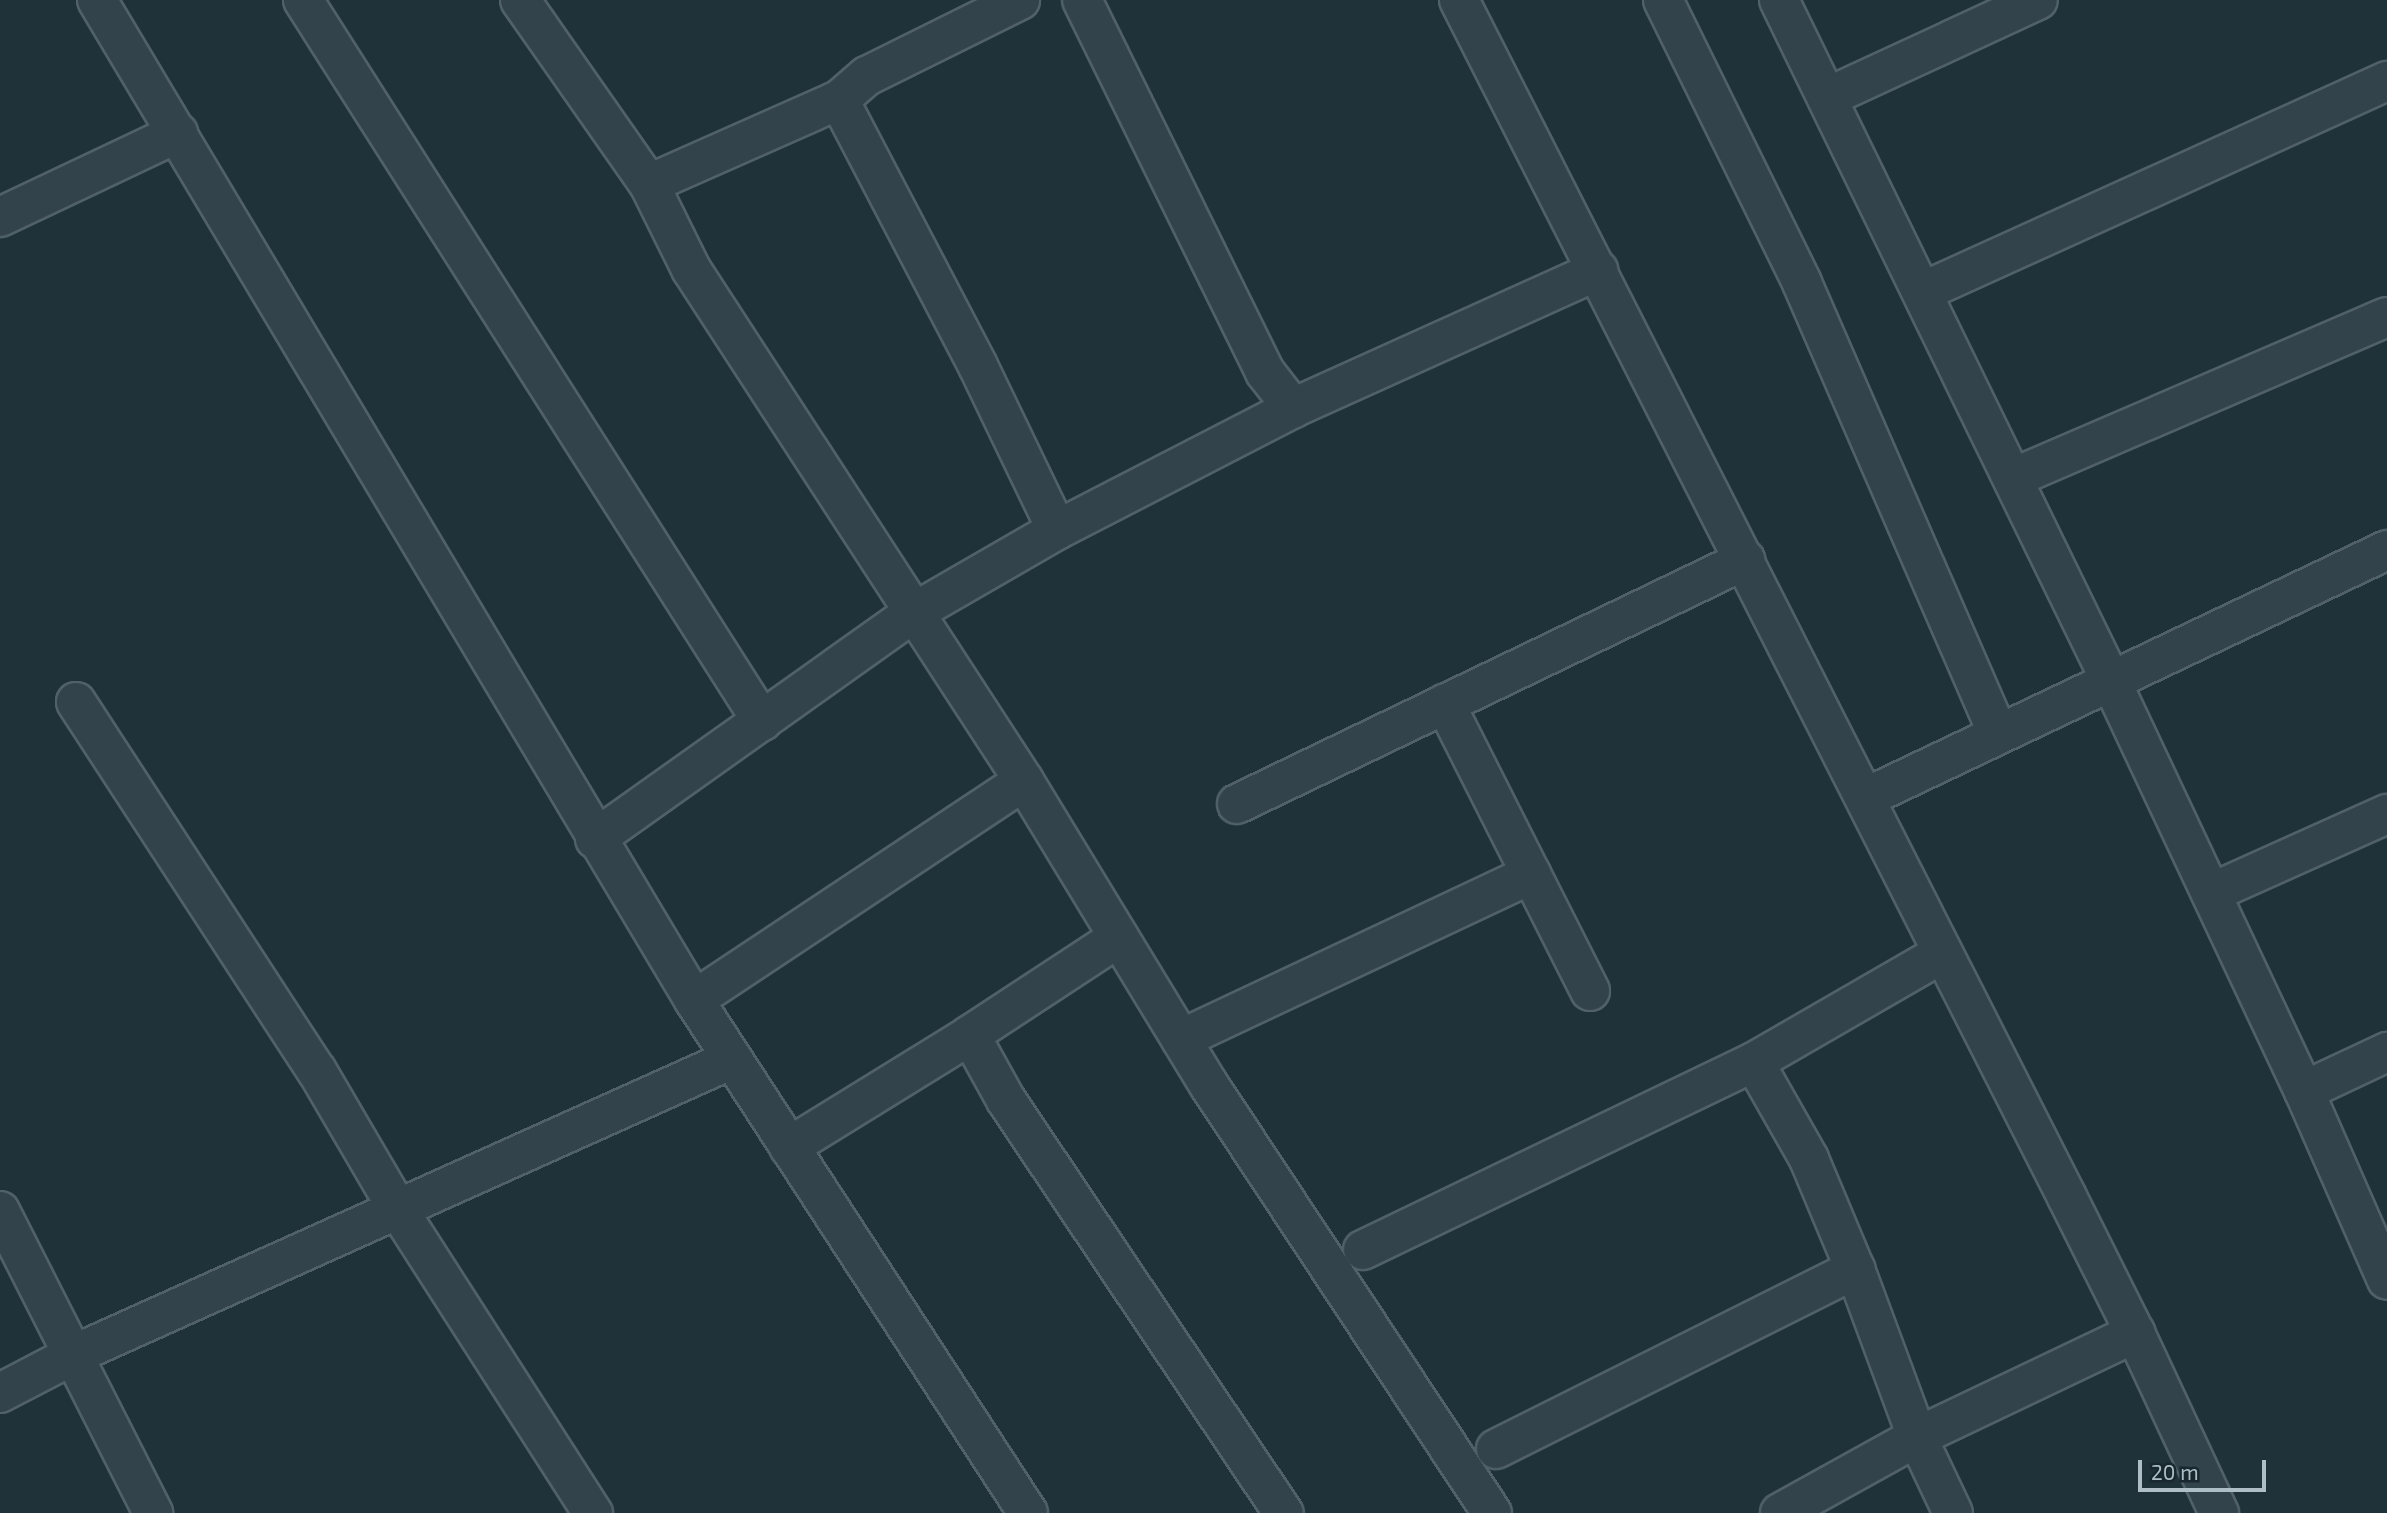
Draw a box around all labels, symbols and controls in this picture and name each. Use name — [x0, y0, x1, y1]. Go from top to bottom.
scale bar — [2142, 1446, 2270, 1490]
text: 20 m — [2151, 1459, 2199, 1484]

